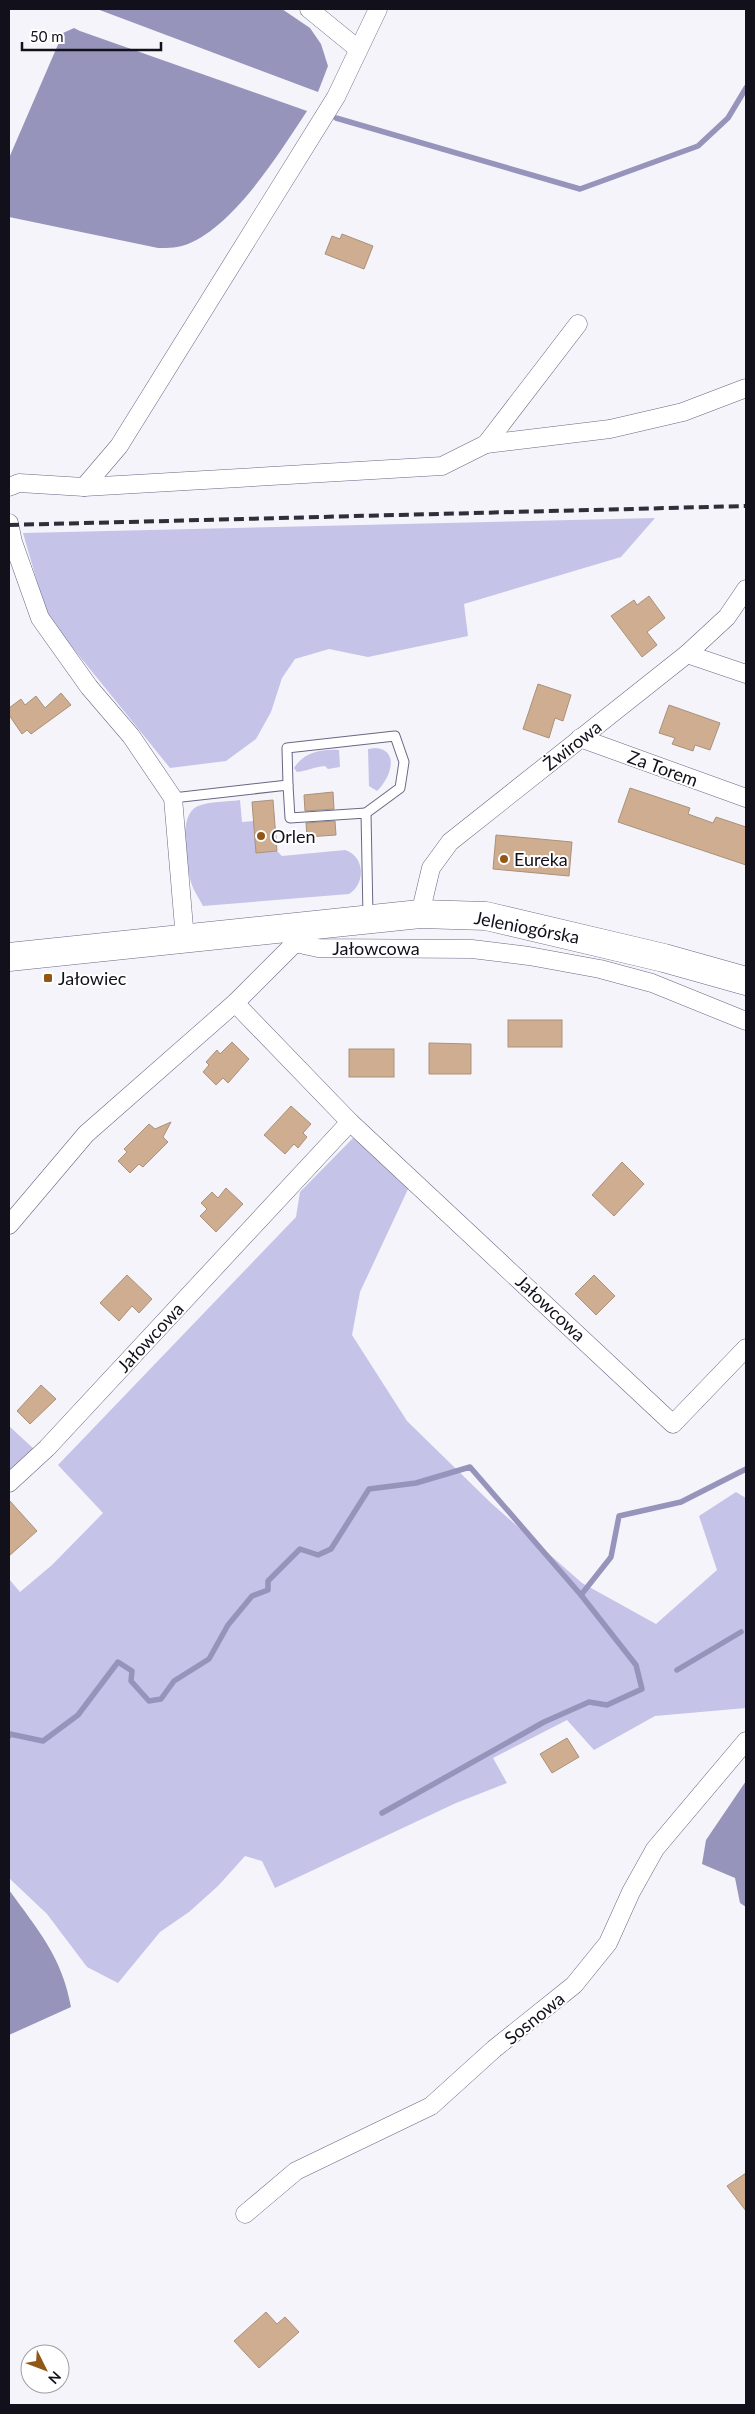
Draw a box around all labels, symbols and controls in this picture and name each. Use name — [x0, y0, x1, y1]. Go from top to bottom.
scale bar — [22, 20, 161, 52]
text: 50 m — [30, 27, 64, 45]
street label: Żwirowa — [538, 715, 606, 775]
street label: Za Torem — [625, 745, 701, 791]
place label: Orlen — [271, 825, 316, 847]
marker: Orlen — [255, 830, 267, 842]
place label: Eureka — [514, 848, 568, 870]
marker: Eureka — [498, 853, 510, 865]
street label: Jeleniogórska — [472, 906, 582, 948]
street label: Jałowcowa — [332, 937, 420, 959]
place label: Jałowiec — [58, 967, 127, 989]
marker: Jałowiec — [42, 972, 54, 984]
street label: Jałowcowa — [512, 1270, 590, 1346]
street label: Jałowcowa — [112, 1298, 188, 1376]
street label: Sosnowa — [500, 1987, 568, 2049]
north arrow — [20, 2344, 70, 2394]
text: N — [45, 2368, 65, 2388]

